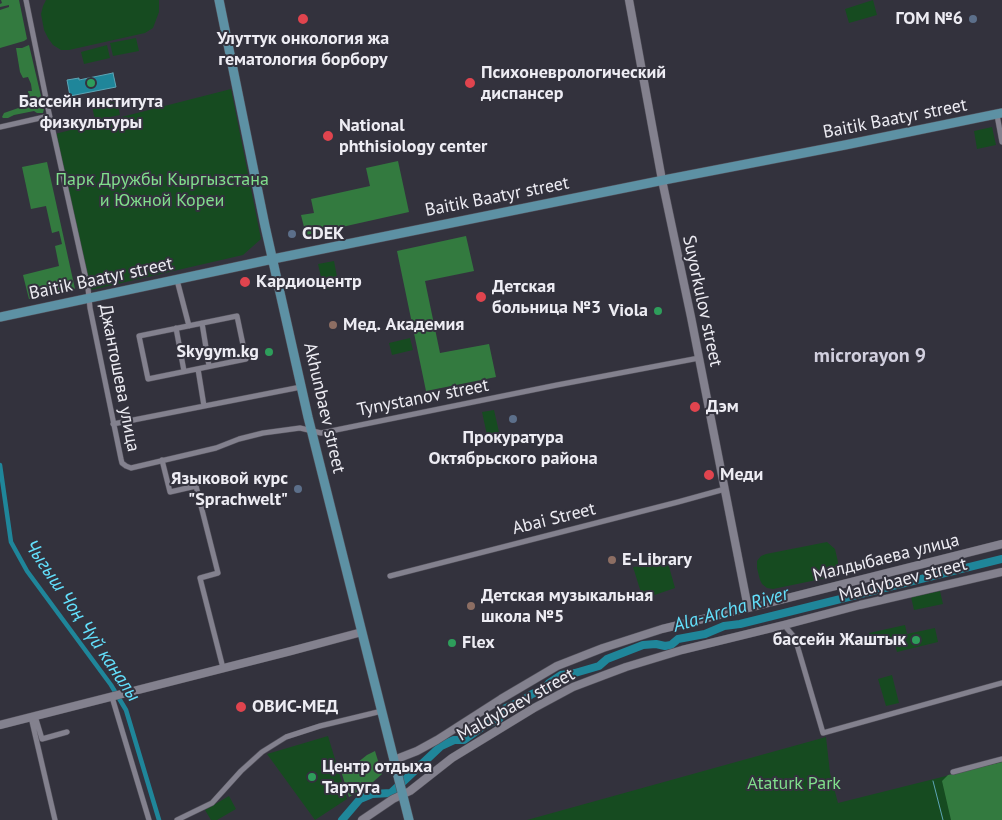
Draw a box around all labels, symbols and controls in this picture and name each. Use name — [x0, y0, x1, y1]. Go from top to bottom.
place label: ГОМ №6 — [895, 8, 963, 30]
marker: Улуттук онкология жа гематология борбору — [296, 12, 310, 26]
marker: ГОМ №6 — [967, 13, 979, 25]
place label: Улуттук онкология жа гематология борбору — [217, 28, 389, 70]
place label: Психоневрологический диспансер — [481, 62, 666, 104]
marker: Психоневрологический диспансер — [463, 76, 477, 90]
marker: Бассейн института физкультуры — [85, 77, 97, 89]
place label: Бассейн института физкультуры — [19, 91, 163, 134]
street label: Baitik Baatyr street — [821, 94, 969, 144]
place label: National phthisiology center — [339, 115, 487, 158]
marker: National phthisiology center — [321, 129, 335, 143]
park label: Парк Дружбы Кыргызстана и Южной Кореи — [55, 169, 269, 212]
street label: Baitik Baatyr street — [423, 172, 571, 222]
place label: CDEK — [302, 223, 344, 245]
marker: CDEK — [286, 228, 298, 240]
street label: Suyorkulov street — [678, 233, 726, 369]
street label: Baitik Baatyr street — [27, 253, 175, 305]
place label: Кардиоцентр — [256, 271, 362, 293]
marker: Кардиоцентр — [238, 275, 252, 289]
place label: Детская больница №3 — [492, 276, 601, 318]
marker: Детская больница №3 — [474, 290, 488, 304]
place label: Viola — [608, 300, 648, 322]
street label: Джантошева улица — [94, 302, 144, 454]
marker: Viola — [652, 305, 664, 317]
place label: Мед. Академия — [343, 314, 464, 336]
marker: Мед. Академия — [327, 319, 339, 331]
place label: Skygym.kg — [176, 341, 259, 363]
street label: Akhunbaev street — [298, 341, 350, 475]
district label: microrayon 9 — [814, 344, 926, 368]
marker: Skygym.kg — [263, 346, 275, 358]
street label: Tynystanov street — [355, 375, 491, 421]
place label: Дэм — [706, 396, 739, 418]
marker: Дэм — [688, 400, 702, 414]
marker: Прокуратура Октябрьского района — [507, 413, 519, 425]
place label: Прокуратура Октябрьского района — [428, 427, 598, 469]
place label: Меди — [720, 464, 763, 486]
place label: Языковой курс "Sprachwelt" — [171, 468, 288, 510]
marker: Меди — [702, 468, 716, 482]
marker: Языковой курс "Sprachwelt" — [292, 483, 304, 495]
street label: Abai Street — [510, 498, 598, 540]
street label: Малдыбаева улица — [811, 529, 961, 587]
water label: Чыгыш Чоң Чүй каналы — [19, 536, 145, 706]
place label: E-Library — [622, 549, 692, 571]
marker: E-Library — [606, 554, 618, 566]
street label: Maldybaev street — [837, 554, 969, 606]
water label: Ala-Archa River — [671, 583, 791, 637]
place label: Детская музыкальная школа №5 — [481, 585, 653, 628]
marker: Детская музыкальная школа №5 — [465, 600, 477, 612]
place label: бассейн Жаштык — [773, 629, 906, 651]
place label: Flex — [462, 632, 495, 654]
marker: бассейн Жаштык — [910, 634, 922, 646]
marker: Flex — [446, 637, 458, 649]
street label: Maldybaev street — [453, 664, 579, 746]
place label: ОВИС-МЕД — [252, 696, 338, 718]
marker: ОВИС-МЕД — [234, 700, 248, 714]
place label: Центр отдыха Тартуга — [322, 756, 432, 799]
marker: Центр отдыха Тартуга — [306, 771, 318, 783]
park label: Ataturk Park — [747, 773, 841, 795]

